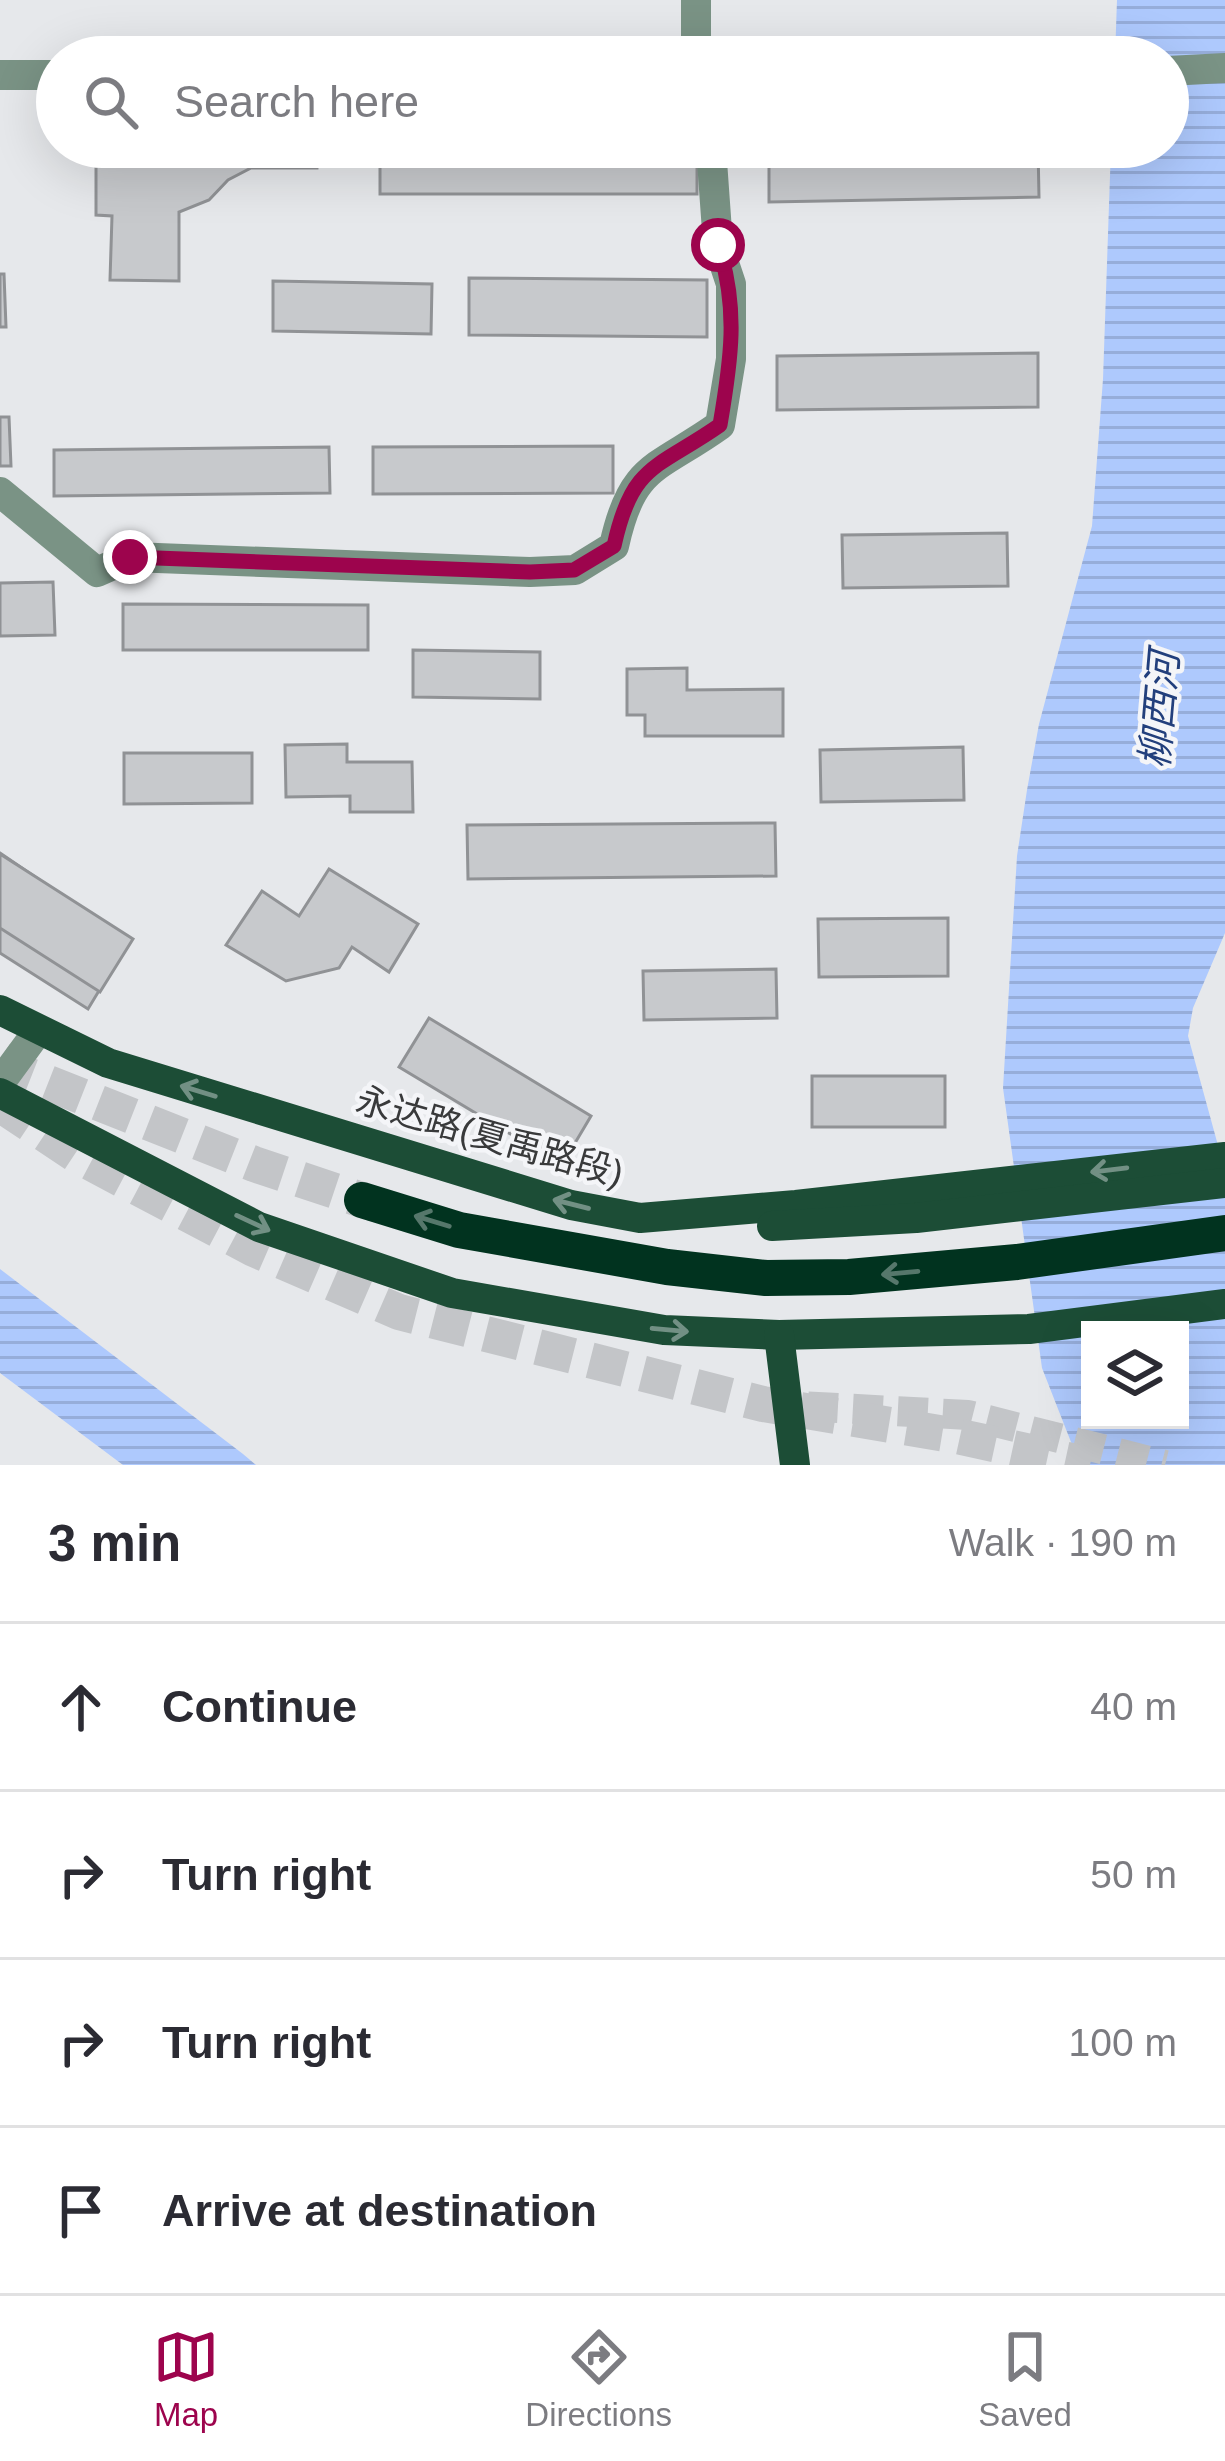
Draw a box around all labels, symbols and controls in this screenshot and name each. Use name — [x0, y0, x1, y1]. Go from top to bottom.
search box — [36, 36, 1189, 168]
icon: search — [78, 69, 144, 135]
text: Search here — [174, 76, 419, 127]
route start — [691, 218, 745, 272]
route end — [103, 530, 157, 584]
water label: 柳西河 — [1133, 643, 1187, 770]
one-way arrow — [180, 1078, 218, 1100]
street label: 永达路(夏禹路段) — [352, 1079, 628, 1194]
one-way arrow — [1090, 1160, 1129, 1182]
one-way arrow — [552, 1192, 590, 1214]
one-way arrow — [414, 1209, 452, 1231]
one-way arrow — [235, 1213, 271, 1235]
one-way arrow — [881, 1262, 920, 1285]
one-way arrow — [650, 1318, 689, 1341]
map controls — [1081, 1321, 1189, 1429]
button: layers — [1081, 1321, 1189, 1429]
text: 3 min — [48, 1515, 181, 1572]
text: Walk · 190 m — [949, 1521, 1177, 1564]
icon: ahead — [48, 1674, 114, 1740]
text: Continue — [162, 1681, 357, 1732]
text: 40 m — [1090, 1685, 1177, 1728]
icon: right — [48, 1842, 114, 1908]
text: Turn right — [162, 1849, 371, 1900]
text: 50 m — [1090, 1853, 1177, 1896]
icon: right — [48, 2010, 114, 2076]
text: Turn right — [162, 2017, 371, 2068]
text: 100 m — [1069, 2021, 1177, 2064]
icon: arrive — [48, 2178, 114, 2244]
text: Arrive at destination — [162, 2185, 597, 2236]
tab: Map — [153, 2324, 219, 2434]
tab: Directions — [525, 2324, 672, 2434]
tab: Saved — [978, 2324, 1072, 2434]

